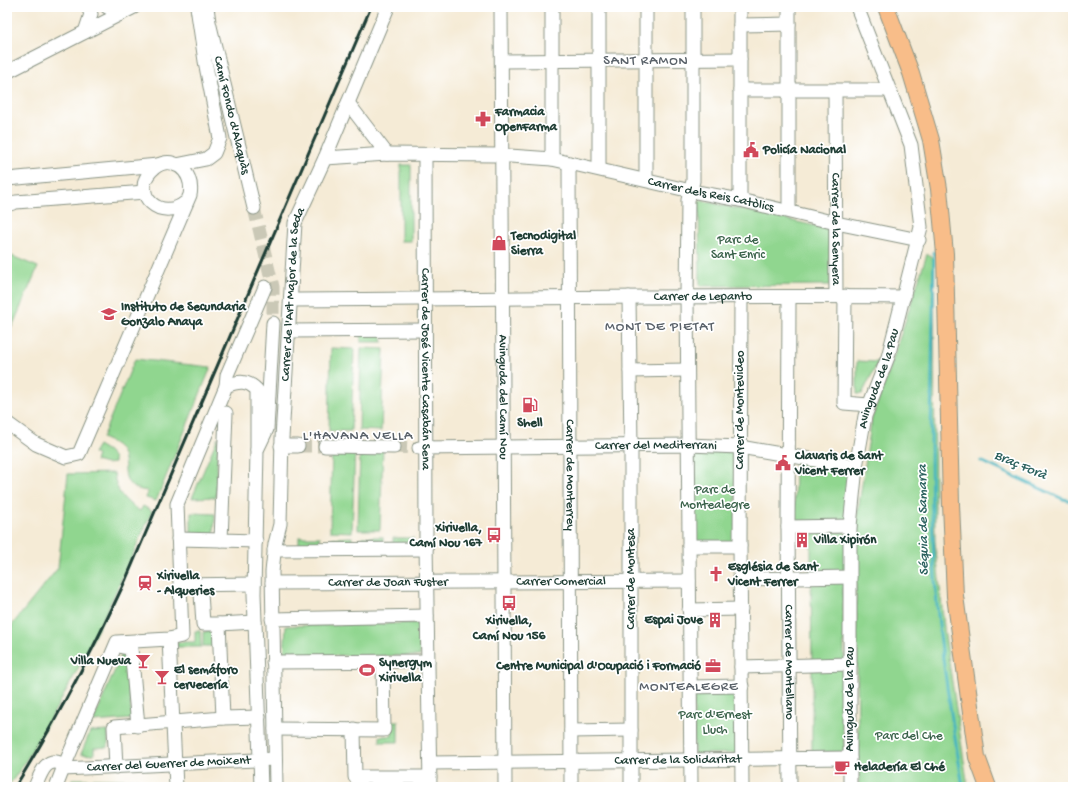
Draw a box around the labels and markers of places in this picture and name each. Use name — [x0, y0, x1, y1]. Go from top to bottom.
place label: Farmacia OpenFarma — [494, 105, 558, 136]
pharmacy icon: Farmacia OpenFarma — [474, 110, 492, 128]
public building icon: Policía Nacional — [742, 141, 760, 159]
place label: Policía Nacional — [762, 143, 846, 158]
place label: Tecnodigital Sierra — [510, 229, 576, 259]
shop icon: Tecnodigital Sierra — [490, 234, 508, 252]
place label: Instituto de Secundaria Gonzalo Anaya — [121, 300, 247, 330]
school or university icon: Instituto de Secundaria Gonzalo Anaya — [100, 305, 118, 323]
fuel station icon: Shell — [521, 396, 539, 414]
place label: Shell — [517, 416, 543, 431]
place label: Clavaris de Sant Vicent Ferrer — [794, 449, 884, 479]
public building icon: Clavaris de Sant Vicent Ferrer — [774, 454, 792, 472]
place label: Xirivella, Camí Nou 167 — [409, 521, 483, 551]
bus stop icon: Xirivella, Camí Nou 167 — [485, 526, 503, 544]
building icon: Villa Xipirón — [793, 531, 811, 549]
place label: Villa Xipirón — [813, 533, 877, 549]
place label: Església de Sant Vicent Ferrer — [727, 560, 820, 590]
church icon: Església de Sant Vicent Ferrer — [707, 565, 725, 583]
place label: Xirivella - Alqueries — [156, 569, 215, 599]
station icon: Xirivella - Alqueries — [136, 574, 154, 592]
bus stop icon: Xirivella, Camí Nou 156 — [500, 594, 518, 612]
building icon: Espai Jove — [706, 611, 724, 629]
place label: Espai Jove — [645, 613, 704, 629]
place label: Xirivella, Camí Nou 156 — [472, 614, 546, 644]
bar icon: Villa Nueva — [134, 652, 152, 670]
place label: Villa Nueva — [70, 654, 132, 669]
place label: Synergym Xirivella — [378, 656, 433, 686]
office icon: Centre Municipal d'Ocupació i Formació — [704, 657, 722, 675]
place label: Centre Municipal d'Ocupació i Formació — [495, 659, 701, 675]
sports icon: Synergym Xirivella — [358, 661, 376, 679]
place label: El semáforo cervecería — [174, 662, 238, 693]
bar icon: El semáforo cervecería — [153, 668, 171, 686]
cafe icon: Heladería El Ché — [833, 758, 851, 776]
place label: Heladería El Ché — [854, 760, 946, 775]

